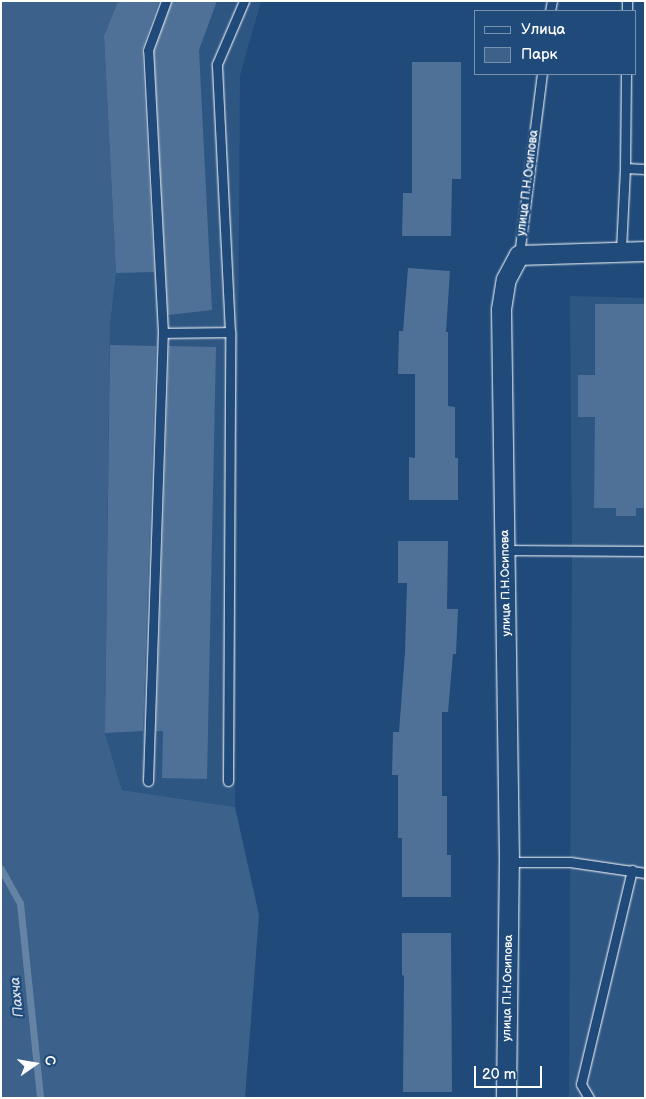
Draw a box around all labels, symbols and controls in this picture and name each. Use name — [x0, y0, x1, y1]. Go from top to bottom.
legend — [473, 10, 636, 75]
text: Улица — [521, 20, 565, 39]
text: Парк — [521, 45, 558, 64]
street label: улица П.Н.Осипова — [514, 129, 542, 237]
street label: улица П.Н.Осипова — [498, 529, 514, 637]
street label: улица П.Н.Осипова — [500, 934, 516, 1042]
water label: Пахча — [7, 976, 27, 1018]
north arrow — [10, 1039, 60, 1089]
text: С — [41, 1054, 59, 1067]
scale bar — [476, 1056, 544, 1088]
text: 20 m — [482, 1065, 516, 1084]

